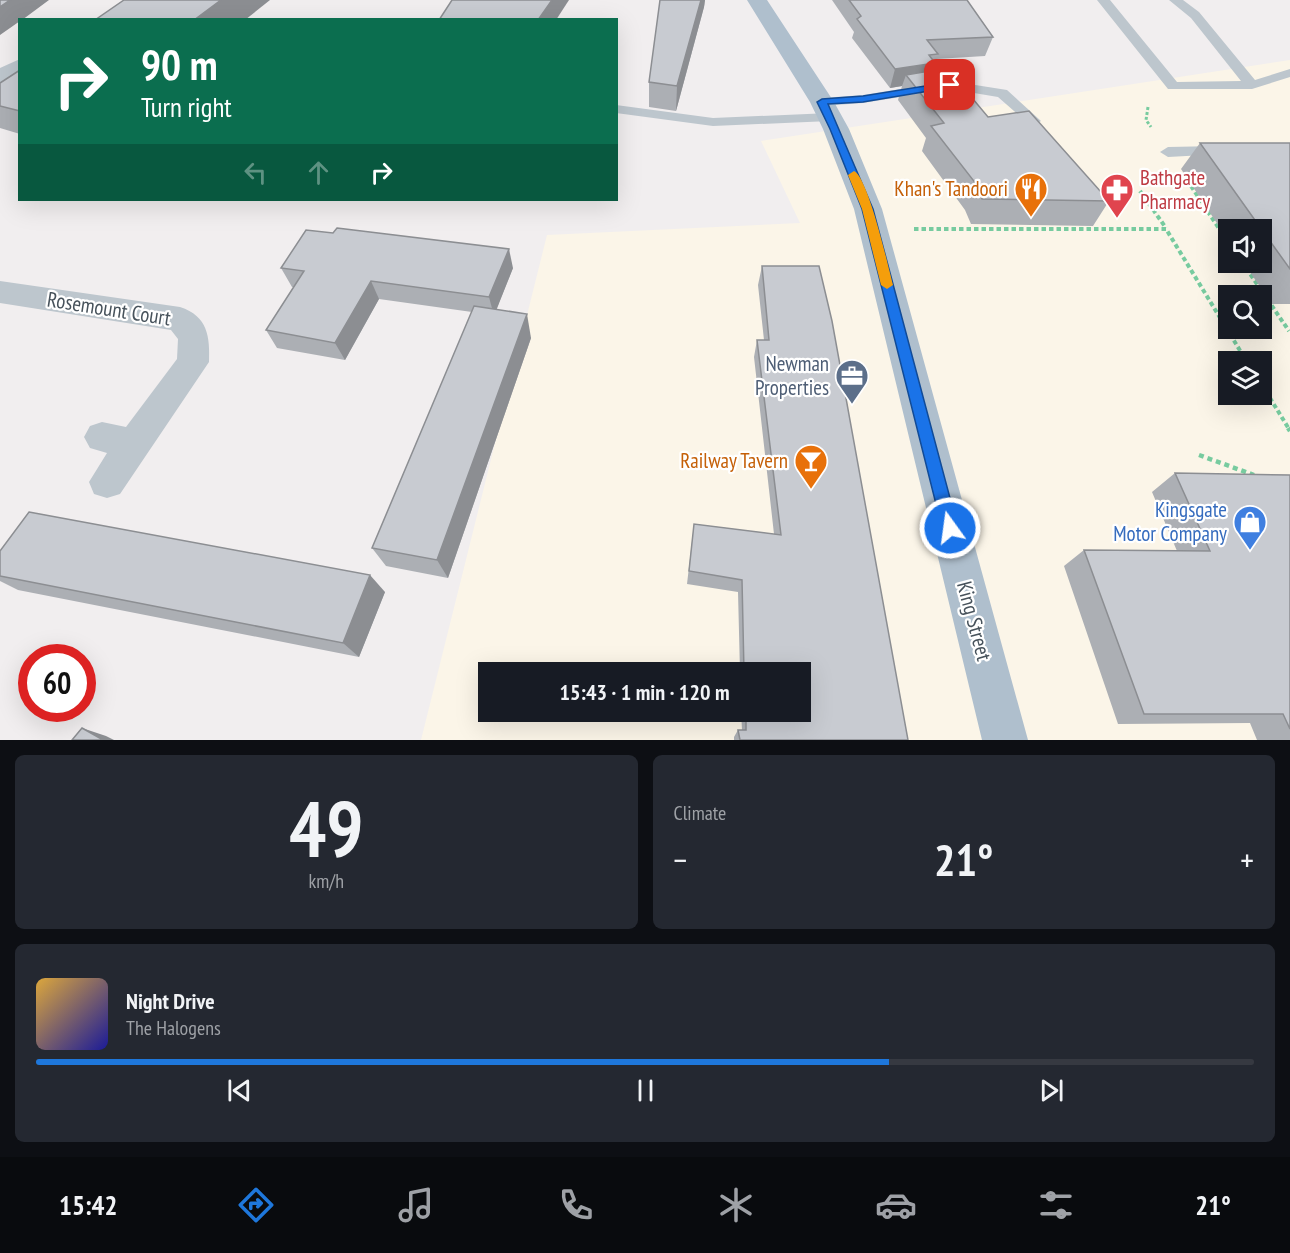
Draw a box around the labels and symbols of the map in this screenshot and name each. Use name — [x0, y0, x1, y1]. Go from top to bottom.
pin — [924, 59, 975, 110]
place label: Bathgate Pharmacy — [1140, 164, 1210, 215]
restaurant icon: Khan's Tandoori — [1013, 171, 1049, 218]
pharmacy icon: Bathgate Pharmacy — [1099, 172, 1135, 219]
place label: Khan's Tandoori — [894, 175, 1008, 202]
street label: Rosemount Court — [45, 285, 173, 332]
place label: Newman Properties — [755, 350, 829, 401]
office icon: Newman Properties — [834, 358, 870, 405]
bar icon: Railway Tavern — [793, 443, 829, 490]
place label: Railway Tavern — [680, 447, 788, 474]
position arrow — [918, 496, 982, 560]
place label: Kingsgate Motor Company — [1113, 496, 1227, 547]
shop icon: Kingsgate Motor Company — [1232, 504, 1268, 551]
street label: King Street — [951, 578, 998, 664]
speed limit sign: 60 — [18, 644, 96, 722]

